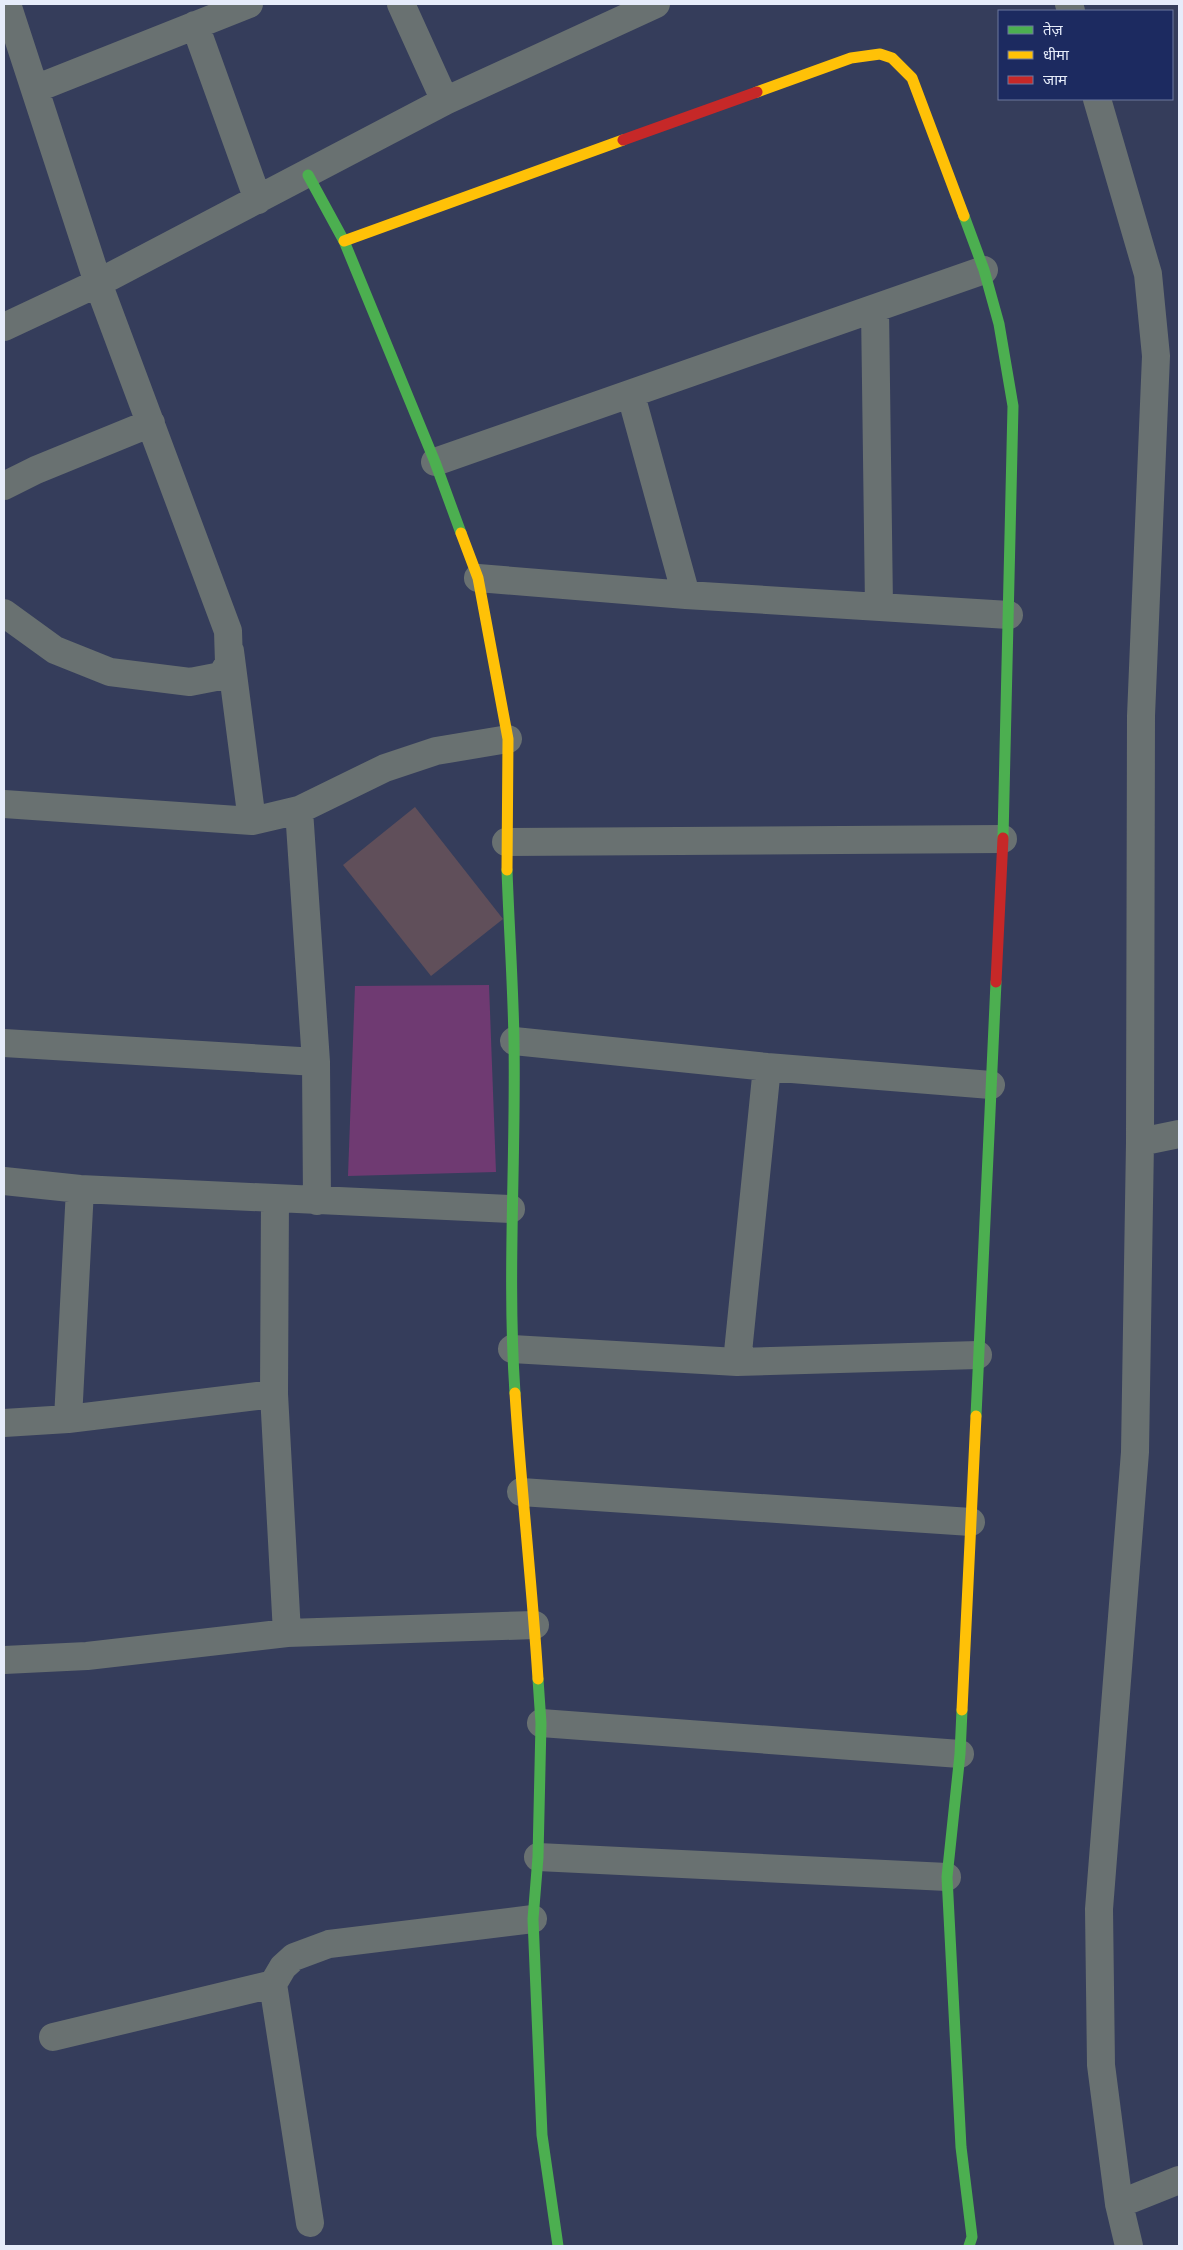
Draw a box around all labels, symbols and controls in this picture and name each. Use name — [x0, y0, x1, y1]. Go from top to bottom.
legend — [998, 10, 1173, 100]
text: तेज़ — [1043, 21, 1064, 39]
text: धीमा — [1043, 46, 1070, 64]
text: जाम — [1043, 71, 1068, 89]

